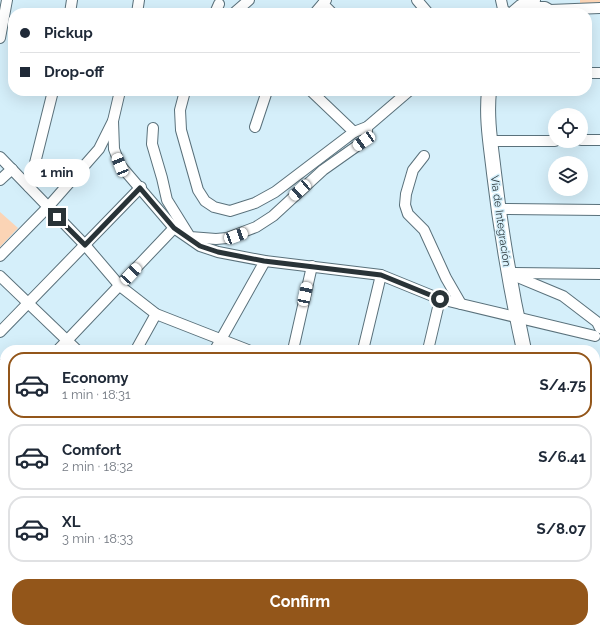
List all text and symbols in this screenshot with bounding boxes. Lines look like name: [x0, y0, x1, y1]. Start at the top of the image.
text: Pickup: [44, 24, 93, 42]
text: Drop-off: [44, 63, 104, 81]
map controls: [548, 108, 588, 196]
button: locate: [548, 108, 588, 148]
car: [351, 129, 377, 153]
car: [110, 152, 130, 178]
button: layers: [548, 156, 588, 196]
callout: 1 min: [24, 159, 90, 187]
text: 1 min: [41, 165, 73, 180]
street label: Vía de Integración: [488, 175, 513, 267]
car: [287, 178, 313, 202]
route end: [48, 208, 66, 226]
car: [223, 226, 249, 246]
car: [118, 261, 144, 287]
car: [297, 281, 313, 307]
route start: [431, 290, 449, 308]
icon: car: [14, 367, 50, 403]
text: Economy: [62, 369, 129, 387]
text: S/4.75: [539, 376, 586, 394]
text: 1 min · 18:31: [62, 387, 131, 402]
icon: car: [14, 439, 50, 475]
text: Comfort: [62, 441, 121, 459]
text: S/6.41: [538, 448, 586, 466]
text: 2 min · 18:32: [62, 459, 133, 474]
icon: car: [14, 511, 50, 547]
text: XL: [62, 513, 80, 531]
text: S/8.07: [536, 520, 586, 538]
text: 3 min · 18:33: [62, 531, 133, 546]
button: Confirm: [12, 579, 588, 625]

